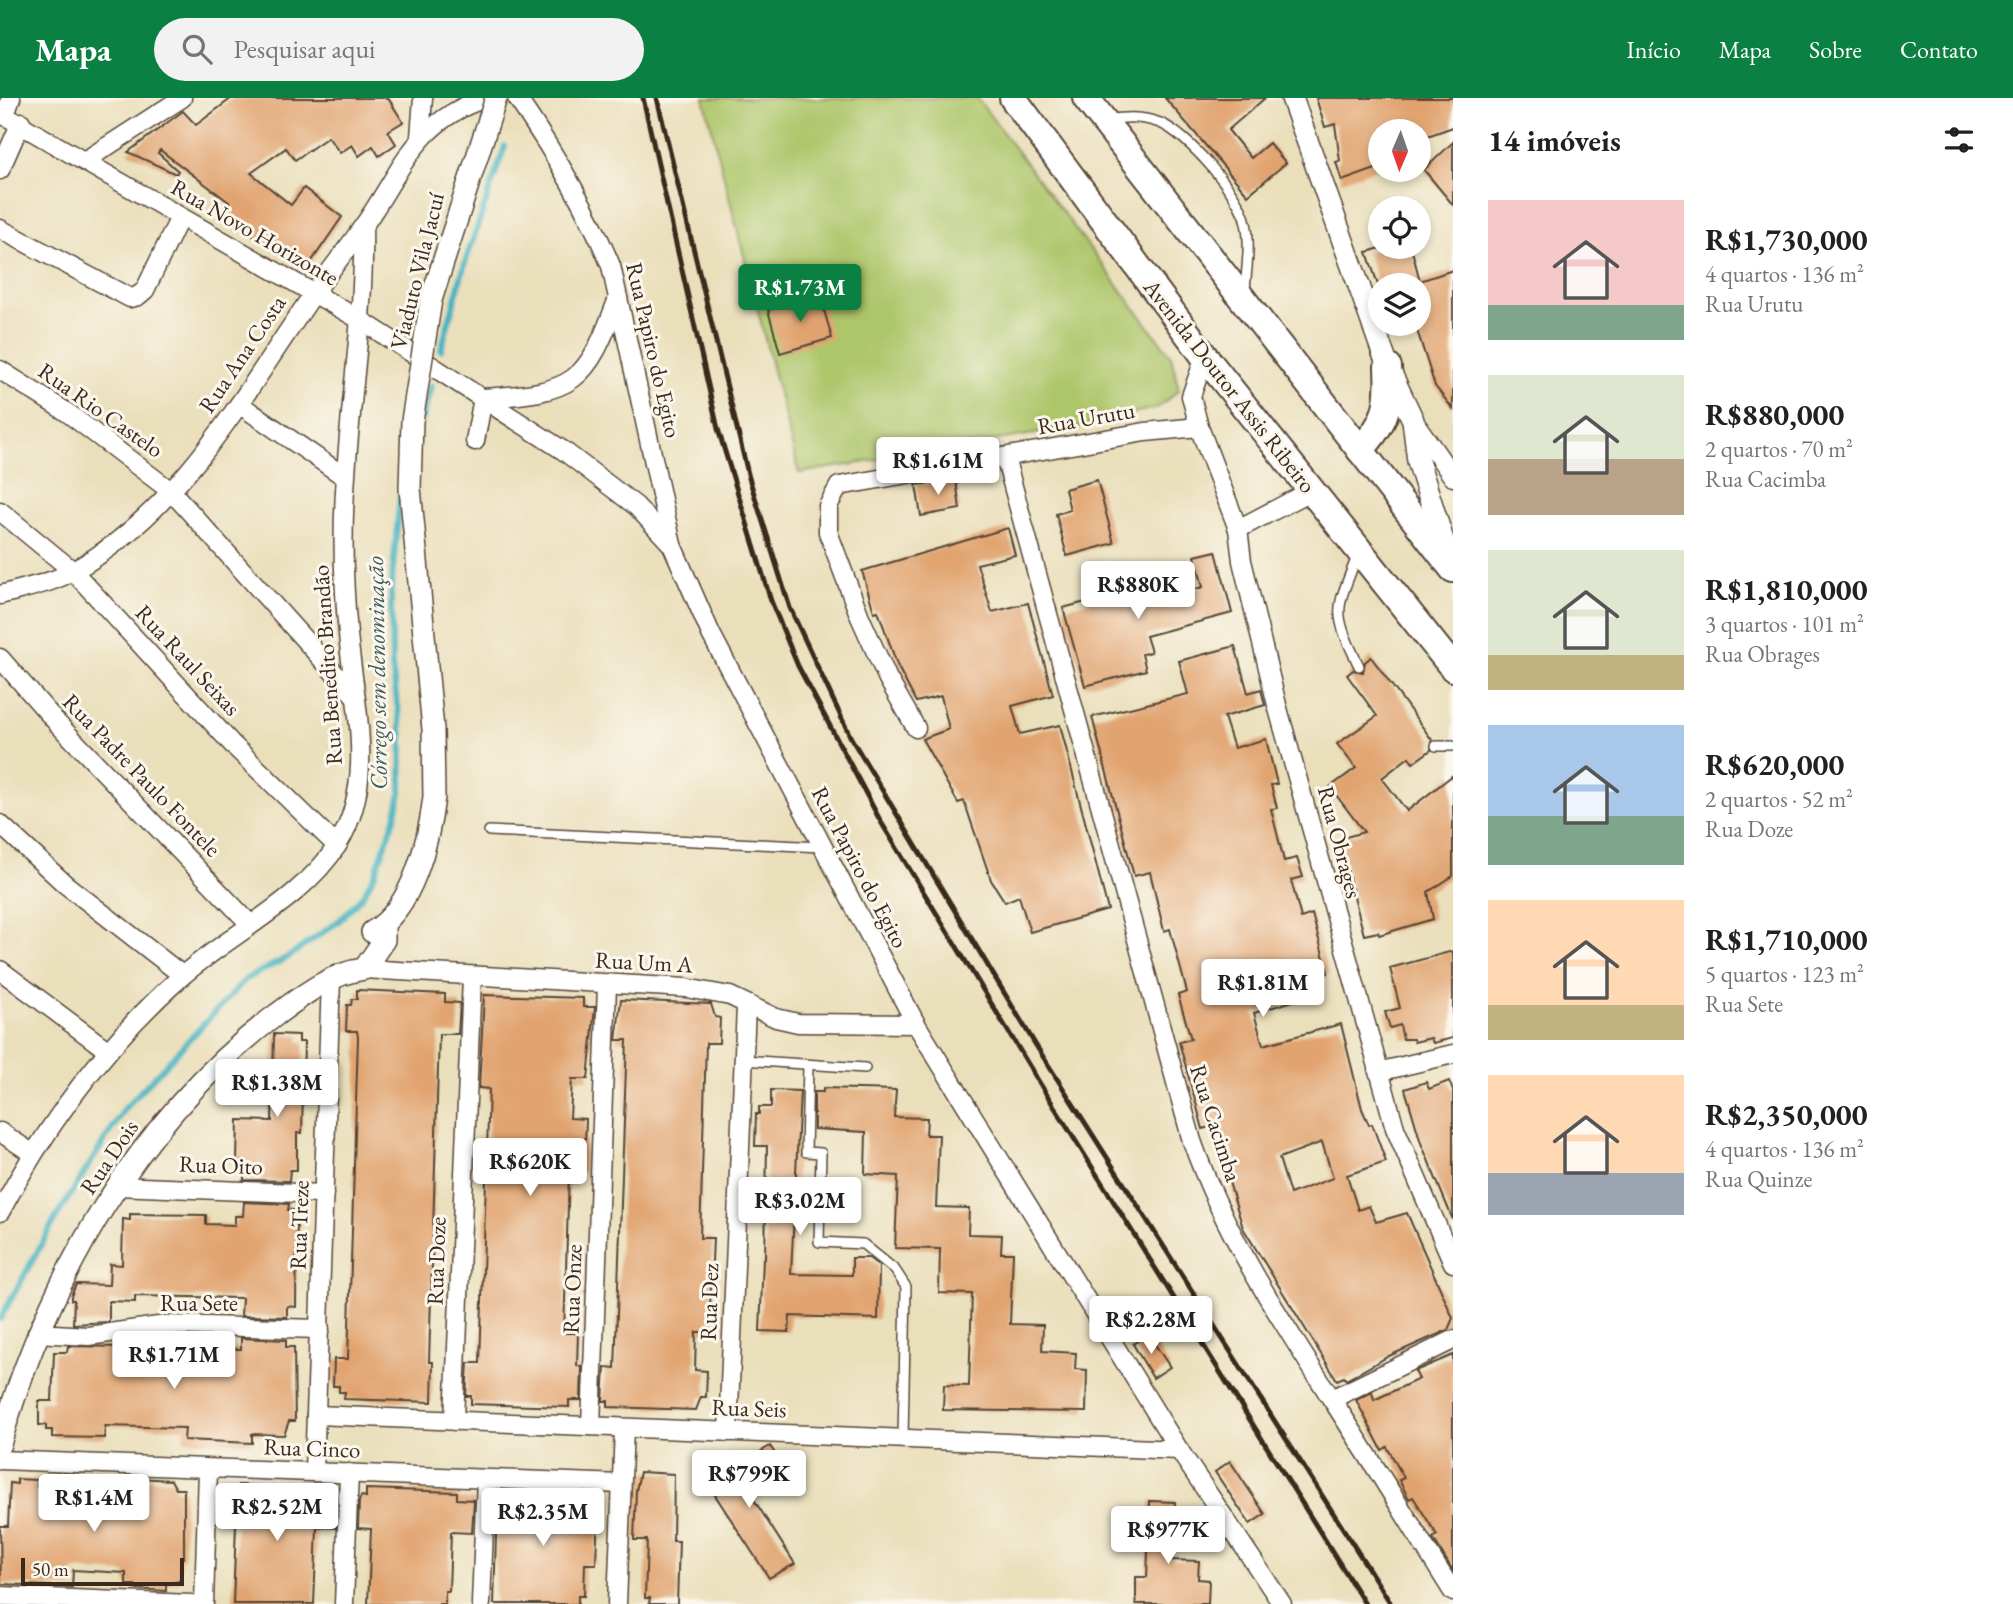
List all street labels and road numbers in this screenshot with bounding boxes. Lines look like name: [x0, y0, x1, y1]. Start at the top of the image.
street label: Rua Novo Horizonte: [166, 172, 344, 292]
street label: Viaduto Vila Jacuí: [383, 189, 451, 353]
street label: Rua Papiro do Egito: [619, 259, 689, 441]
street label: Avenida Doutor Assis Ribeiro: [1136, 272, 1323, 499]
street label: Rua Ana Costa: [192, 289, 293, 419]
street label: Rua Rio Castelo: [32, 356, 170, 464]
street label: Rua Urutu: [1035, 395, 1137, 441]
street label: Rua Benedito Brandão: [305, 564, 349, 766]
street label: Rua Raul Seixas: [129, 598, 247, 722]
street label: Rua Padre Paulo Fontele: [56, 687, 228, 863]
street label: Rua Papiro do Egito: [805, 781, 915, 953]
street label: Rua Obrages: [1311, 783, 1369, 901]
street label: Rua Um A: [594, 944, 695, 980]
street label: Rua Cacimba: [1183, 1061, 1249, 1186]
street label: Rua Dois: [73, 1114, 145, 1200]
street label: Rua Oito: [178, 1149, 264, 1181]
street label: Rua Treze: [282, 1180, 316, 1270]
street label: Rua Doze: [419, 1216, 453, 1306]
street label: Rua Onze: [555, 1244, 589, 1334]
street label: Rua Dez: [693, 1263, 725, 1341]
street label: Rua Sete: [160, 1288, 238, 1318]
street label: Rua Seis: [711, 1392, 787, 1424]
street label: Rua Cinco: [263, 1431, 361, 1465]

